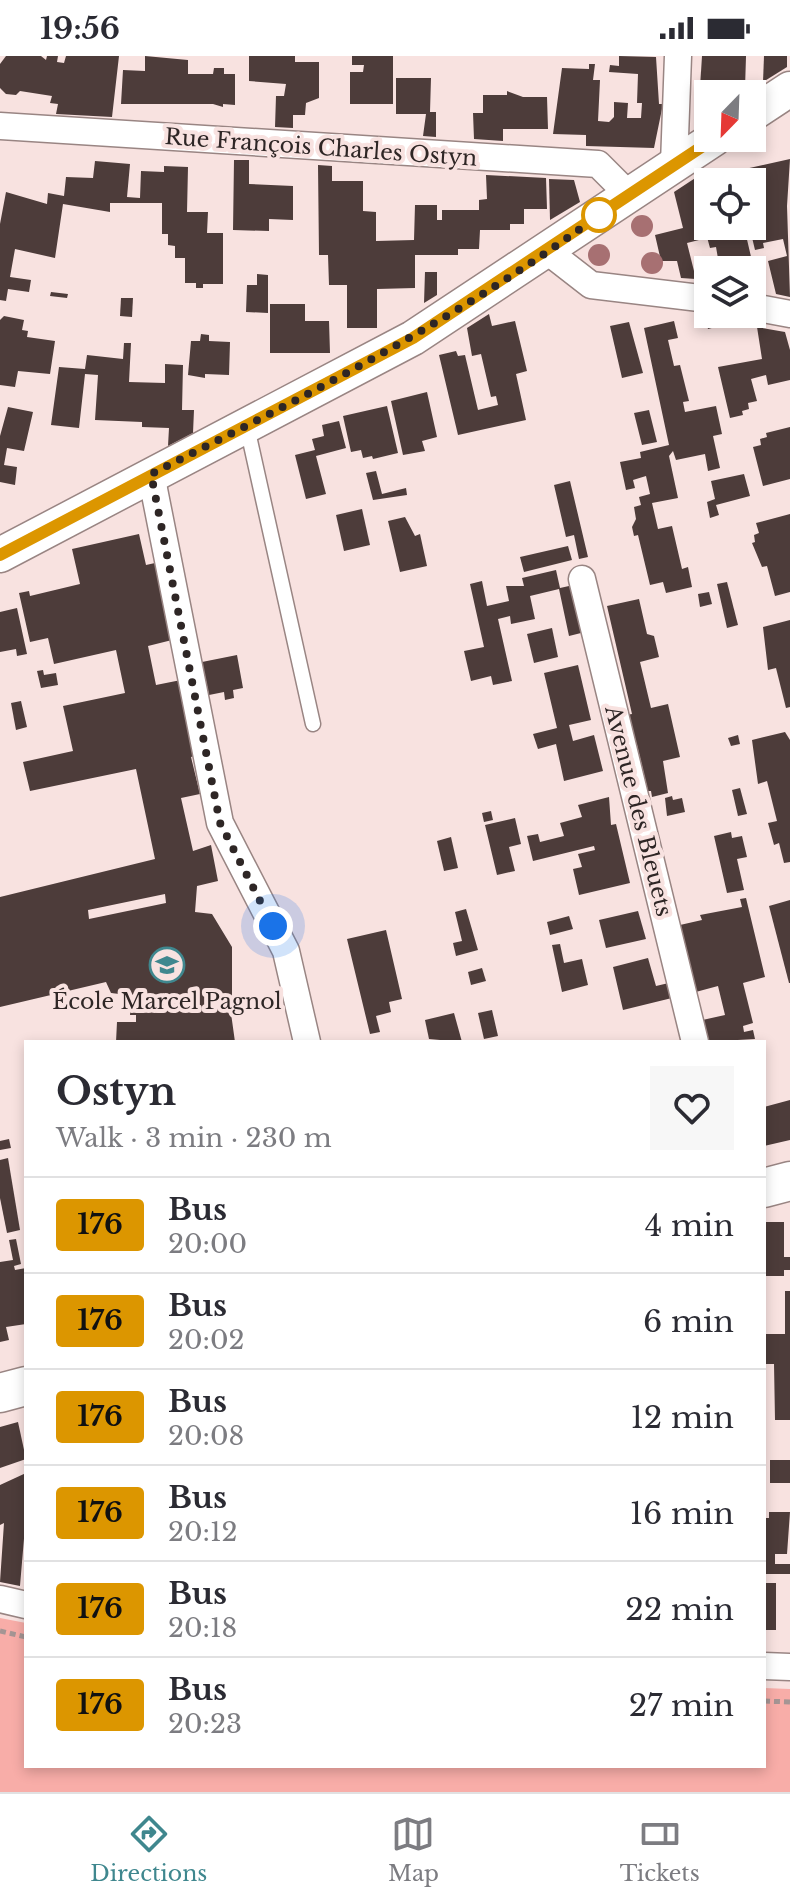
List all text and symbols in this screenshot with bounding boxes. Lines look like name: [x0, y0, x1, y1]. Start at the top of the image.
text: 19:56: [40, 10, 120, 47]
north arrow: [694, 80, 766, 152]
map controls: [694, 80, 766, 328]
street label: Rue François Charles Ostyn: [164, 123, 478, 172]
button: locate: [694, 168, 766, 240]
unlabelled marker: [582, 198, 616, 232]
button: layers: [694, 256, 766, 328]
street label: Avenue des Bleuets: [599, 702, 678, 919]
your location: [253, 906, 293, 946]
school or university icon: École Marcel Pagnol: [148, 946, 186, 984]
place label: École Marcel Pagnol: [52, 987, 282, 1015]
button: heart: [650, 1066, 734, 1150]
text: Ostyn: [56, 1068, 176, 1115]
text: Walk · 3 min · 230 m: [56, 1122, 332, 1154]
text: Bus: [168, 1191, 227, 1228]
text: 176: [77, 1207, 123, 1242]
text: 4 min: [645, 1207, 734, 1244]
text: 20:00: [168, 1228, 247, 1260]
text: Bus: [168, 1287, 227, 1324]
text: 176: [77, 1303, 123, 1338]
text: 6 min: [643, 1303, 734, 1340]
text: 20:02: [168, 1324, 245, 1356]
text: Bus: [168, 1383, 227, 1420]
text: 176: [77, 1399, 123, 1434]
text: 12 min: [630, 1399, 734, 1436]
text: 20:08: [168, 1420, 244, 1452]
text: Bus: [168, 1479, 227, 1516]
text: 176: [77, 1495, 123, 1530]
text: 16 min: [630, 1495, 734, 1532]
text: 20:12: [168, 1516, 238, 1548]
text: Bus: [168, 1575, 227, 1612]
text: 176: [77, 1591, 123, 1626]
text: 22 min: [625, 1591, 734, 1628]
text: 20:18: [168, 1612, 237, 1644]
text: Bus: [168, 1671, 227, 1708]
text: 176: [77, 1687, 123, 1722]
text: 27 min: [629, 1687, 734, 1724]
text: 20:23: [168, 1708, 242, 1740]
tab: Directions: [90, 1812, 207, 1887]
tab: Map: [388, 1812, 439, 1887]
tab: Tickets: [620, 1812, 700, 1887]

